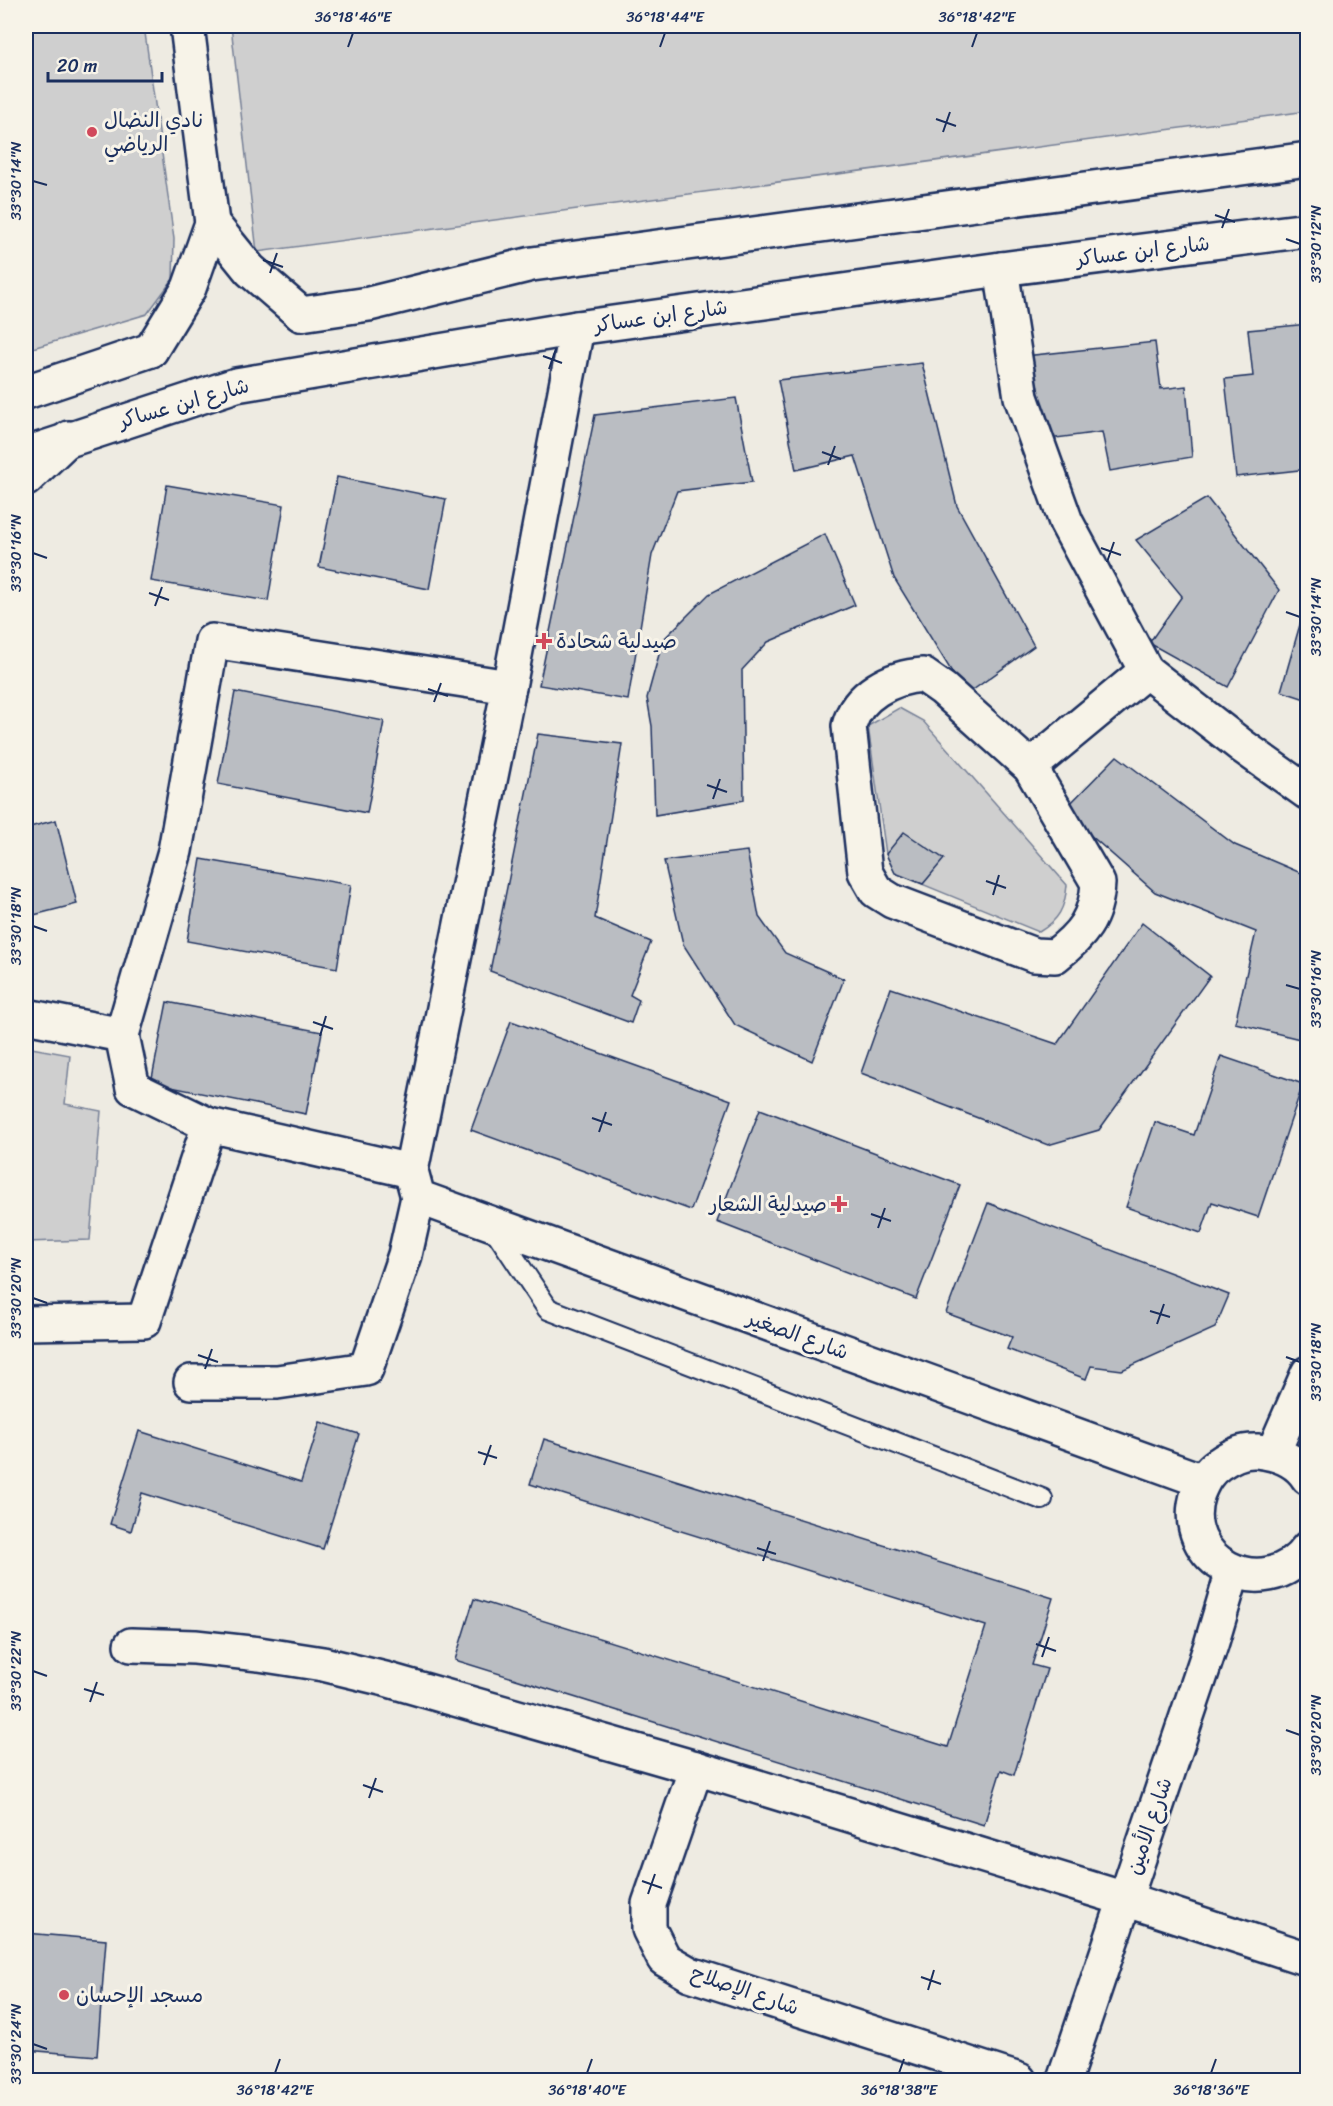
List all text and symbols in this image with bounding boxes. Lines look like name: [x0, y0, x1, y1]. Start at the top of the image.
text: 36°18'46"E: [315, 4, 393, 30]
text: 36°18'44"E: [626, 4, 705, 30]
text: 36°18'42"E: [939, 4, 1017, 30]
scale bar: [48, 45, 162, 83]
text: 20 m: [57, 50, 97, 82]
place label: نادي النضال الرياضي: [104, 101, 203, 163]
marker: نادي النضال الرياضي: [85, 125, 99, 139]
text: 33°30'14"N: [3, 141, 29, 220]
text: 33°30'12"N: [1303, 204, 1329, 283]
street label: شارع ابن عساكر: [1072, 224, 1212, 278]
street label: شارع ابن عساكر: [590, 288, 730, 344]
street label: شارع ابن عساكر: [112, 366, 254, 440]
text: 33°30'16"N: [3, 514, 29, 592]
text: 33°30'14"N: [1303, 577, 1329, 656]
place label: صيدلية شحادة: [556, 622, 677, 660]
marker: صيدلية شحادة: [537, 634, 551, 648]
text: 33°30'18"N: [3, 886, 29, 965]
text: 33°30'16"N: [1303, 950, 1329, 1028]
place label: صيدلية الشعار: [707, 1185, 827, 1223]
marker: صيدلية الشعار: [832, 1197, 846, 1211]
text: 33°30'20"N: [3, 1257, 29, 1338]
street label: شارع الصغير: [740, 1298, 854, 1371]
text: 33°30'18"N: [1303, 1322, 1329, 1401]
text: 33°30'22"N: [3, 1630, 29, 1711]
text: 33°30'20"N: [1303, 1694, 1329, 1775]
street label: شارع الأمين: [1115, 1772, 1183, 1880]
street label: شارع الإصلاح: [686, 1954, 804, 2026]
place label: مسجد الإحسان: [76, 1976, 203, 2014]
marker: مسجد الإحسان: [57, 1988, 71, 2002]
text: 33°30'24"N: [3, 2003, 29, 2084]
text: 36°18'42"E: [237, 2077, 315, 2103]
text: 36°18'40"E: [548, 2077, 627, 2103]
text: 36°18'38"E: [861, 2077, 939, 2103]
text: 36°18'36"E: [1173, 2077, 1250, 2103]

